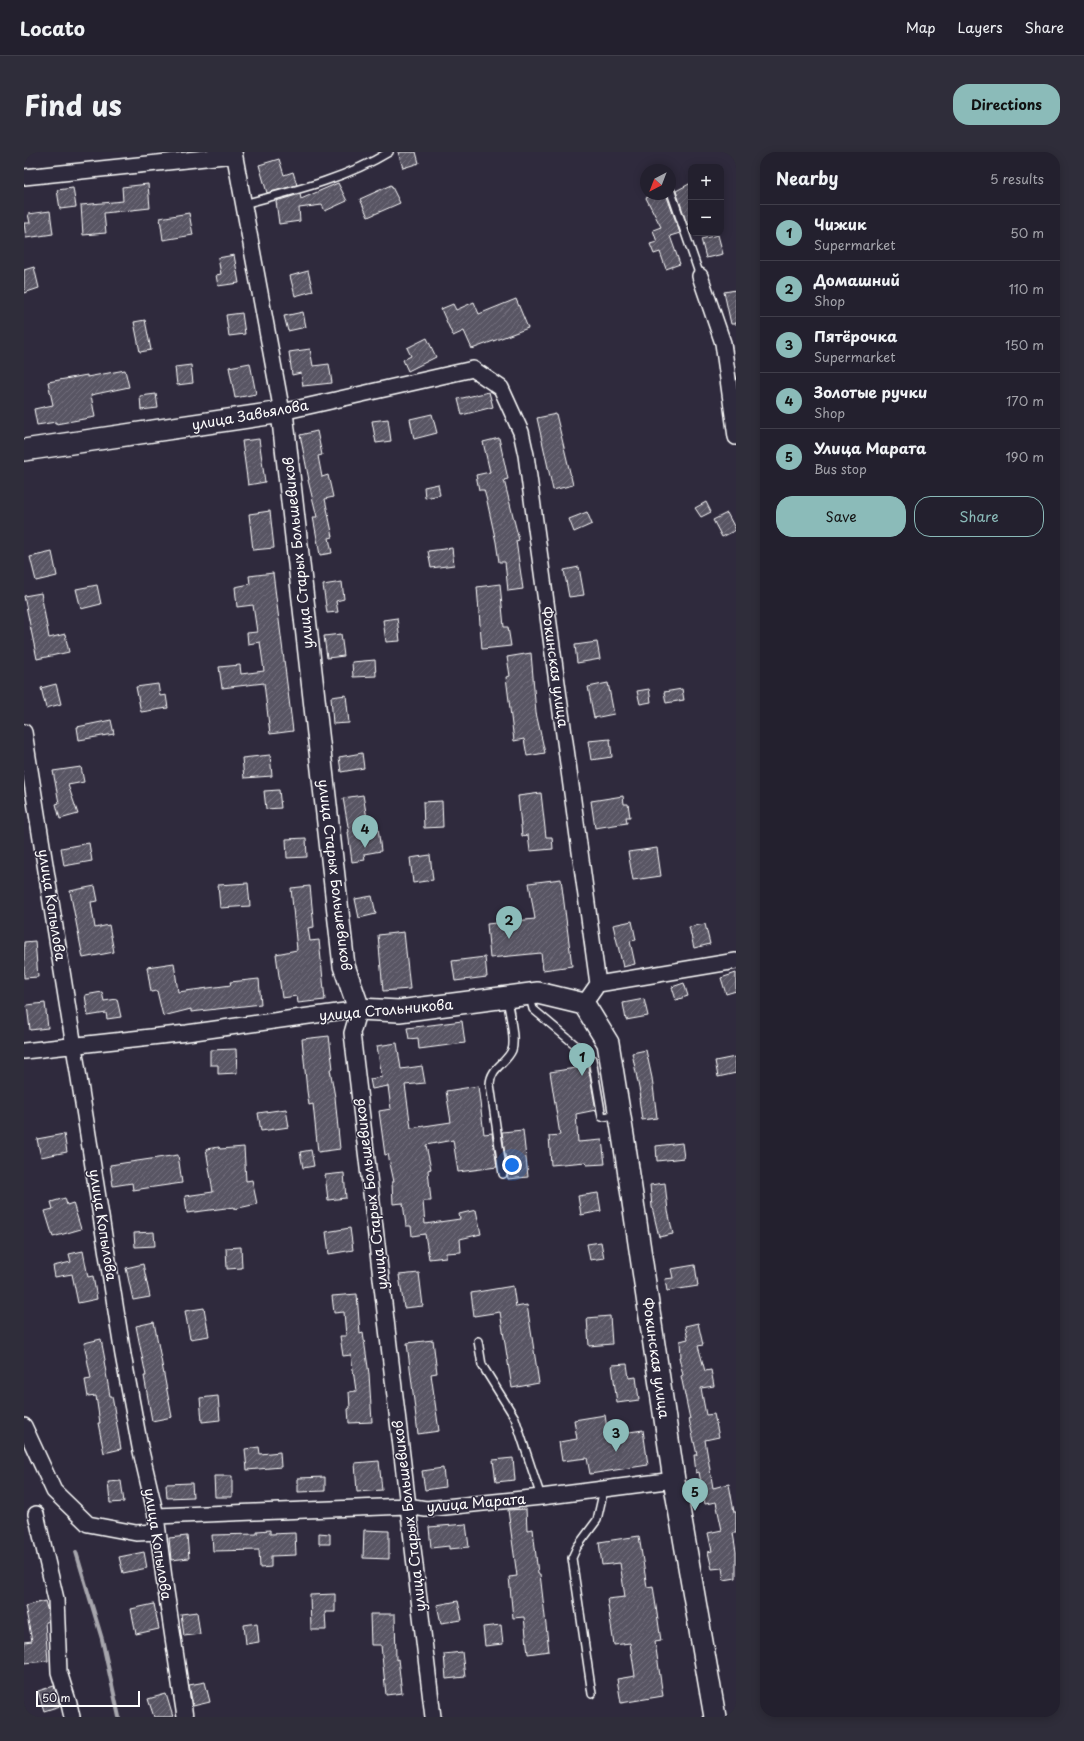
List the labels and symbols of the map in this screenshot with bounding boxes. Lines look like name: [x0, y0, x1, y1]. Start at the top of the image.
north arrow: [640, 164, 676, 200]
street label: улица Завьялова: [190, 394, 310, 435]
street label: улица Старых Большевиков: [277, 456, 318, 650]
street label: Фокинская улица: [537, 605, 574, 729]
street label: улица Старых Большевиков: [313, 778, 358, 972]
pin: 4: [352, 815, 378, 848]
street label: улица Копылова: [33, 848, 72, 963]
pin: 2: [496, 906, 522, 939]
street label: улица Стольникова: [318, 993, 454, 1026]
pin: 1: [569, 1043, 595, 1076]
street label: улица Старых Большевиков: [348, 1097, 393, 1291]
your location: [502, 1155, 522, 1175]
street label: улица Копылова: [84, 1168, 123, 1283]
street label: Фокинская улица: [638, 1296, 675, 1420]
street label: улица Старых Большевиков: [386, 1419, 431, 1613]
pin: 3: [603, 1419, 629, 1452]
pin: 5: [682, 1478, 708, 1511]
street label: улица Копылова: [139, 1487, 178, 1602]
street label: улица Марата: [425, 1488, 527, 1517]
scale bar: [36, 1689, 140, 1708]

